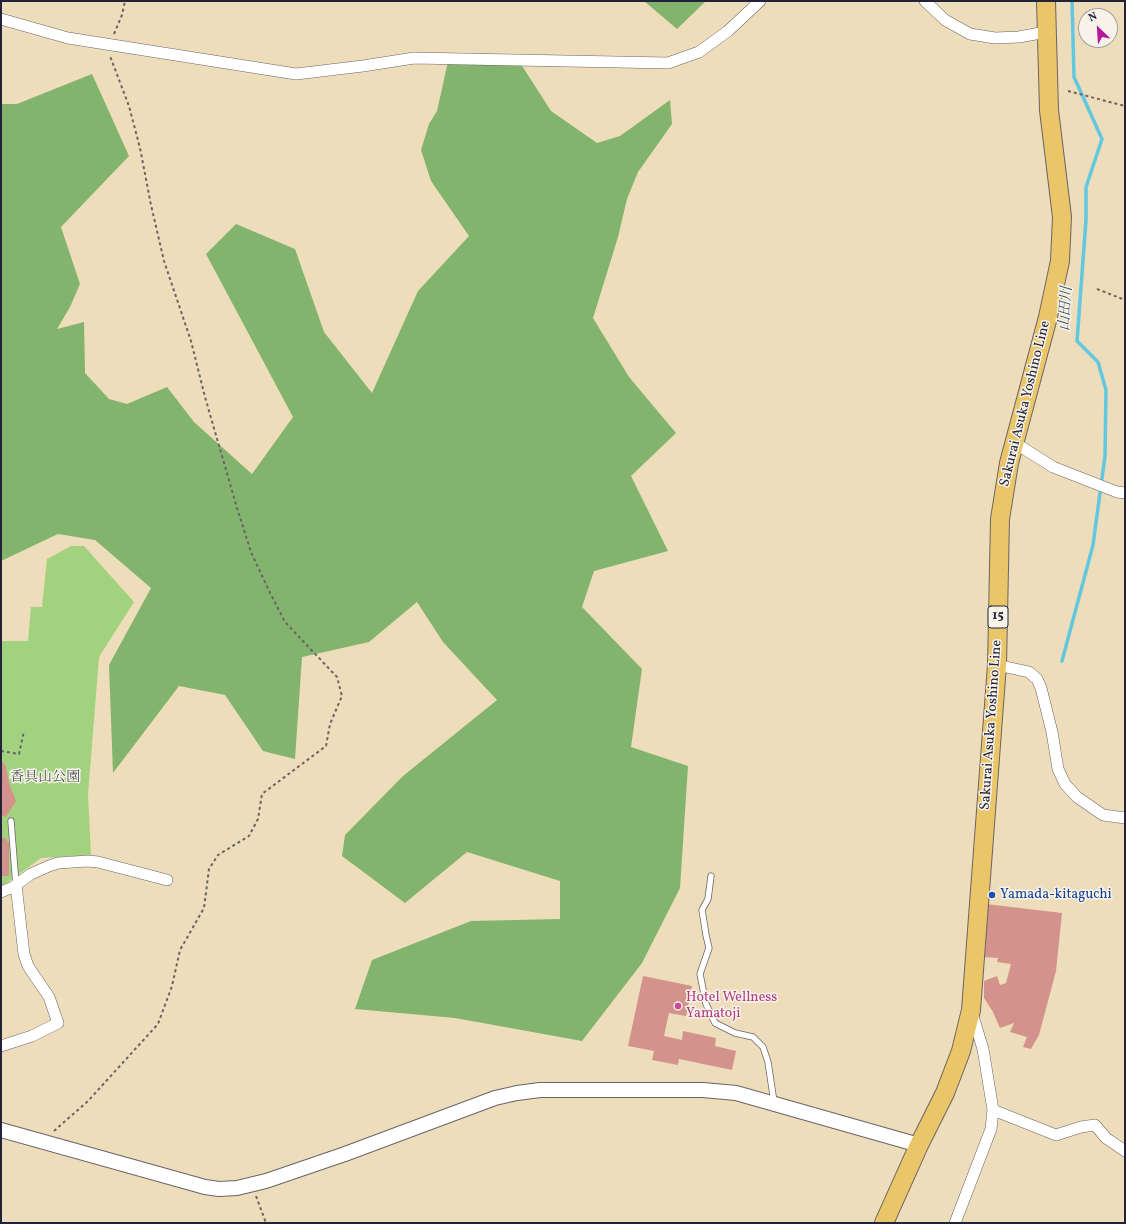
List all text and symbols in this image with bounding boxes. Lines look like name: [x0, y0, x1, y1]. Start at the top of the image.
north arrow: [1078, 8, 1118, 48]
text: N: [1086, 9, 1100, 26]
water label: 山田川: [1057, 286, 1077, 332]
street label: Sakurai Asuka Yoshino Line: [997, 319, 1055, 489]
road number: 15: [988, 606, 1008, 628]
street label: Sakurai Asuka Yoshino Line: [978, 639, 1006, 811]
park label: 香具山公園: [10, 770, 80, 786]
place label: Yamada-kitaguchi: [1000, 887, 1112, 903]
marker: Yamada-kitaguchi: [987, 890, 997, 900]
place label: Hotel Wellness Yamatoji: [686, 990, 777, 1022]
marker: Hotel Wellness Yamatoji: [673, 1001, 683, 1011]

